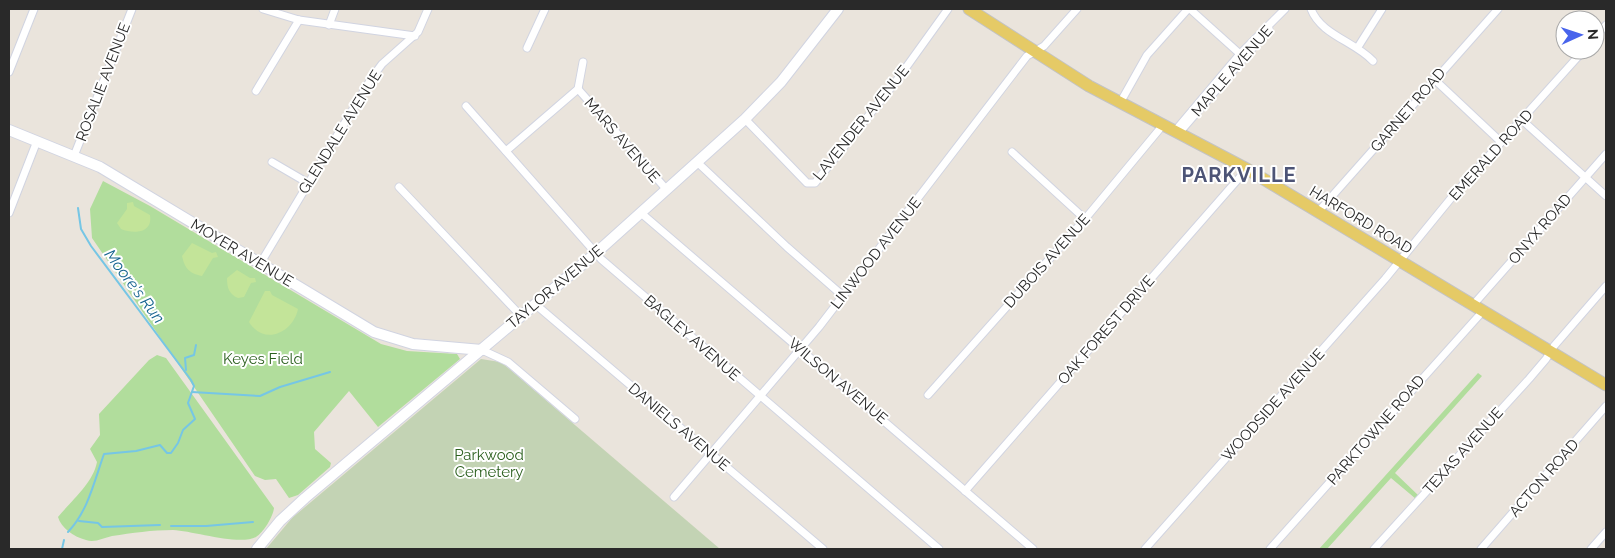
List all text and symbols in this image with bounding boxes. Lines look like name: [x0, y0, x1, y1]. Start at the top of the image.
north arrow: [1555, 10, 1605, 60]
street label: ROSALIE AVENUE: [72, 20, 134, 144]
street label: MAPLE AVENUE: [1188, 22, 1276, 120]
text: N: [1585, 29, 1601, 40]
street label: LAVENDER AVENUE: [809, 62, 913, 184]
street label: GARNET ROAD: [1367, 64, 1450, 156]
street label: GLENDALE AVENUE: [295, 67, 385, 197]
street label: MARS AVENUE: [580, 94, 664, 186]
street label: EMERALD ROAD: [1445, 106, 1537, 204]
district label: PARKVILLE: [1181, 163, 1297, 187]
street label: HARFORD ROAD: [1306, 182, 1416, 258]
street label: ONYX ROAD: [1505, 190, 1576, 268]
street label: LINWOOD AVENUE: [827, 194, 925, 312]
street label: DUBOIS AVENUE: [1000, 210, 1094, 312]
street label: MOYER AVENUE: [187, 215, 297, 291]
street label: TAYLOR AVENUE: [503, 241, 607, 333]
water label: Moore's Run: [101, 246, 169, 327]
street label: OAK FOREST DRIVE: [1054, 272, 1158, 388]
street label: BAGLEY AVENUE: [640, 291, 744, 385]
street label: WILSON AVENUE: [785, 334, 891, 428]
street label: WOODSIDE AVENUE: [1218, 345, 1328, 465]
park label: Keyes Field: [223, 350, 303, 368]
street label: PARKTOWNE ROAD: [1323, 371, 1429, 489]
street label: DANIELS AVENUE: [625, 379, 733, 475]
street label: TEXAS AVENUE: [1419, 404, 1507, 498]
street label: ACTON ROAD: [1505, 435, 1583, 521]
park label: Parkwood Cemetery: [454, 446, 524, 481]

